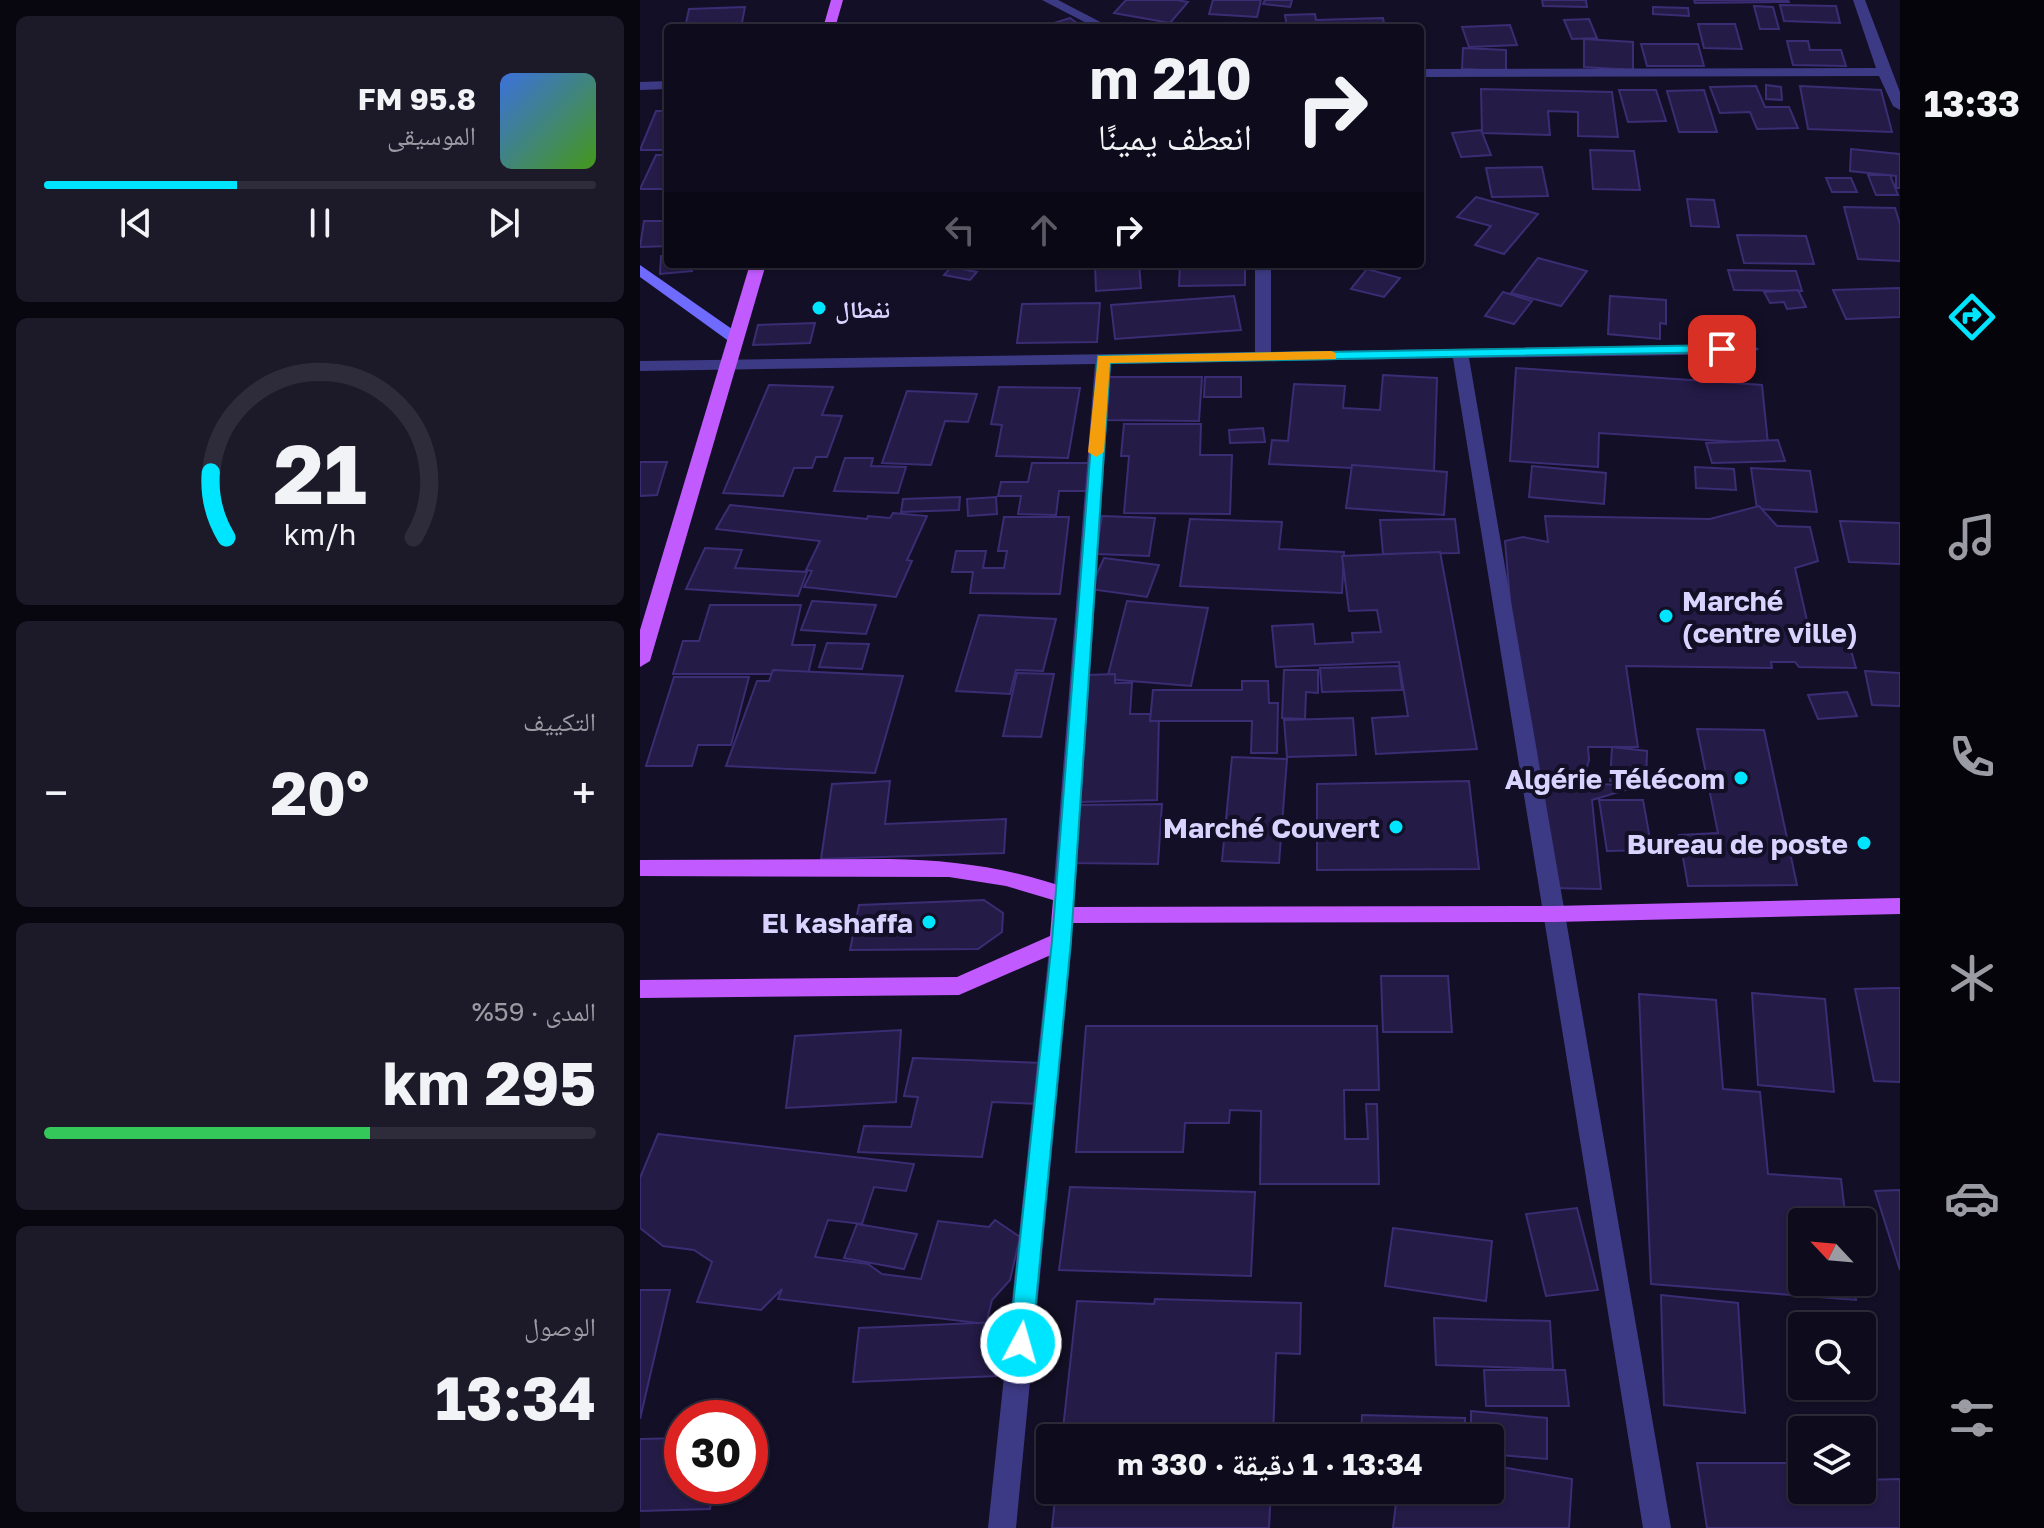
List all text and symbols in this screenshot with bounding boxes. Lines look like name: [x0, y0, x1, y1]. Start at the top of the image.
text: 210 m: [1090, 44, 1252, 111]
icon: right: [1280, 56, 1384, 160]
text: 95.8 FM: [358, 81, 476, 117]
text: 13:33: [1924, 82, 2020, 125]
text: انعطف يمينًا: [1098, 115, 1252, 158]
text: الموسيقى: [387, 120, 476, 151]
icon: previous: [114, 201, 158, 245]
icon: pause: [298, 201, 342, 245]
icon: next: [482, 201, 526, 245]
icon: left: [938, 208, 982, 252]
icon: ahead: [1022, 208, 1066, 252]
icon: right: [1106, 208, 1150, 252]
icon: directions: [1944, 289, 2000, 345]
place label: نفطال: [835, 294, 890, 324]
marker: نفطال: [810, 299, 828, 317]
pin: [1688, 315, 1756, 383]
icon: arrive: [1700, 327, 1744, 371]
text: 21: [273, 421, 367, 521]
icon: music: [1944, 509, 2000, 565]
text: km/h: [284, 517, 356, 551]
place label: Marché (centre ville): [1682, 584, 1858, 649]
marker: Marché (centre ville): [1657, 607, 1675, 625]
text: التكييف: [523, 706, 596, 737]
icon: phone: [1944, 729, 2000, 785]
text: 20°: [271, 756, 370, 828]
place label: Algérie Télécom: [1505, 762, 1725, 795]
text: −: [44, 766, 68, 819]
text: +: [572, 766, 596, 819]
marker: Algérie Télécom: [1732, 769, 1750, 787]
place label: Marché Couvert: [1163, 811, 1380, 844]
marker: Marché Couvert: [1387, 818, 1405, 836]
place label: Bureau de poste: [1627, 827, 1848, 860]
marker: Bureau de poste: [1855, 834, 1873, 852]
place label: El kashaffa: [761, 906, 913, 939]
marker: El kashaffa: [920, 913, 938, 931]
icon: climate: [1944, 950, 2000, 1006]
text: المدى · 59%: [472, 996, 596, 1027]
text: 295 km: [382, 1046, 596, 1118]
icon: car: [1944, 1170, 2000, 1226]
north arrow: [1788, 1208, 1876, 1296]
map controls: [1788, 1208, 1876, 1504]
position arrow: [979, 1301, 1063, 1385]
text: الوصول: [524, 1311, 596, 1342]
button: search: [1788, 1312, 1876, 1400]
text: 13:34: [435, 1361, 596, 1433]
icon: filters: [1944, 1390, 2000, 1446]
speed limit sign: 30: [664, 1400, 768, 1504]
button: layers: [1788, 1416, 1876, 1504]
text: 13:34 · 1 دقيقة · 330 m: [1117, 1446, 1423, 1482]

